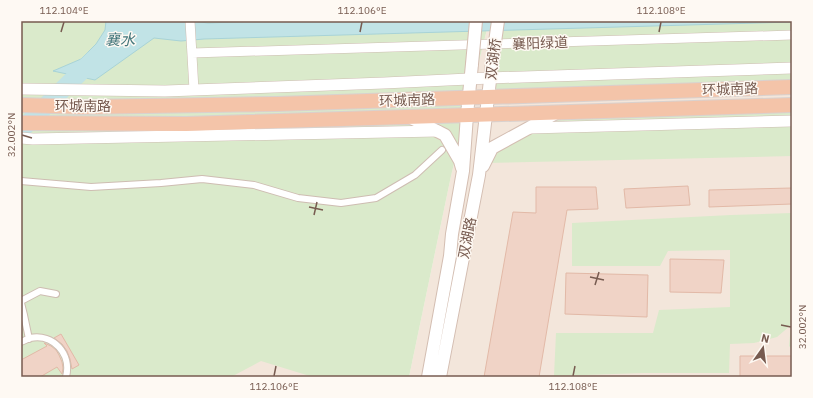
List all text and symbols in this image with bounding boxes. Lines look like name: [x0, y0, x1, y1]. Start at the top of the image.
text: 112.104°E: [39, 4, 89, 17]
text: 112.106°E: [337, 4, 387, 17]
text: 112.108°E: [636, 4, 686, 17]
water label: 襄水: [105, 30, 136, 49]
street label: 襄阳绿道: [512, 33, 568, 53]
street label: 双湖桥: [482, 37, 504, 81]
street label: 环城南路: [702, 79, 758, 99]
street label: 环城南路: [379, 90, 435, 110]
street label: 环城南路: [55, 97, 111, 115]
text: 32.002°N: [5, 113, 18, 157]
street label: 双湖路: [454, 216, 480, 260]
text: 32.002°N: [796, 305, 809, 349]
north arrow: [743, 328, 783, 368]
text: N: [760, 331, 771, 346]
text: 112.106°E: [249, 380, 299, 393]
text: 112.108°E: [548, 380, 598, 393]

